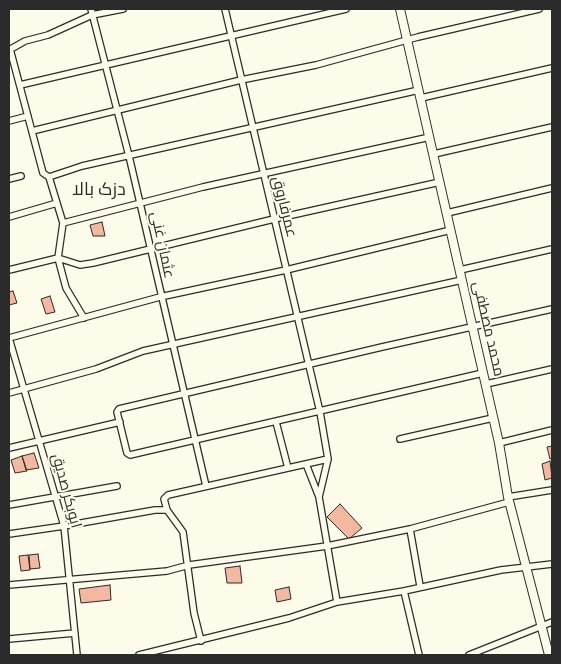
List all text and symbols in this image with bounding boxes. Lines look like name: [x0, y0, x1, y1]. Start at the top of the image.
street label: عمرفاروق: [268, 175, 300, 239]
district label: دزک بالا: [72, 179, 126, 201]
street label: عثمان غنی: [146, 210, 178, 280]
street label: محمد مصطفی: [468, 280, 508, 378]
street label: ابوبکر صدیق: [47, 452, 85, 530]

